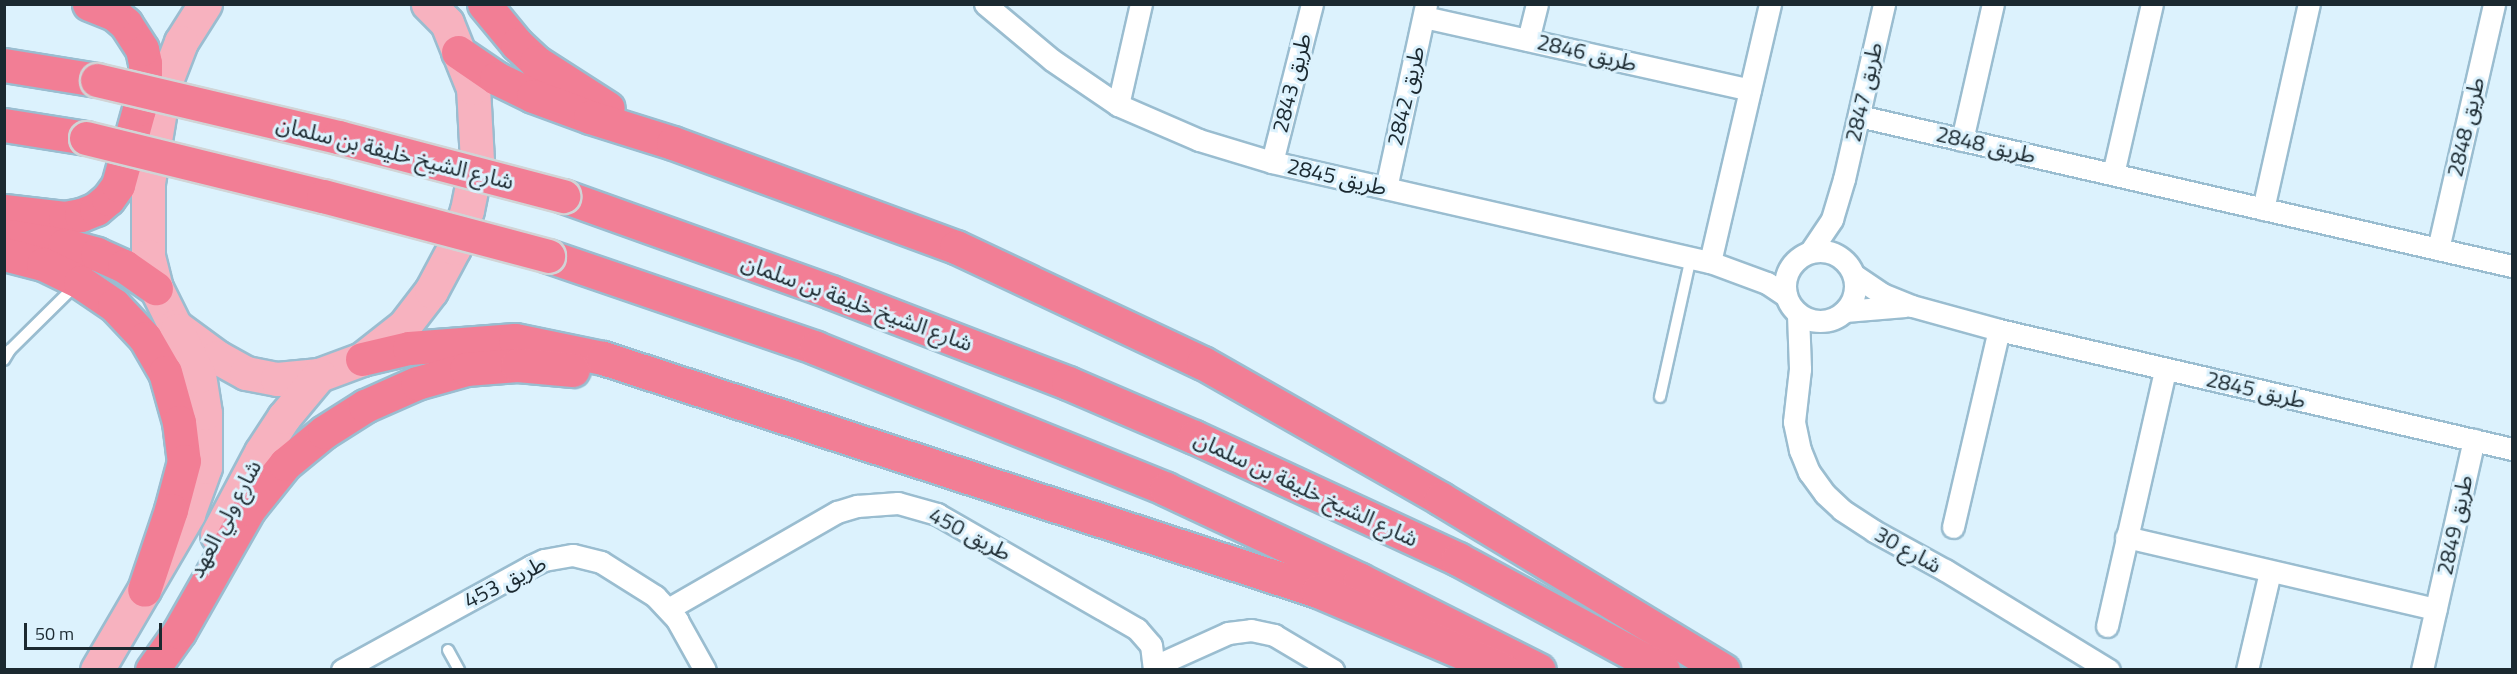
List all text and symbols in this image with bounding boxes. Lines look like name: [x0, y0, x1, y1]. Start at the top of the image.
street label: طريق 2846: [1535, 29, 1639, 77]
street label: طريق 2843: [1267, 31, 1317, 135]
street label: طريق 2847: [1840, 40, 1888, 144]
street label: طريق 2842: [1382, 44, 1430, 148]
street label: طريق 2848: [2442, 75, 2490, 179]
street label: شارع الشيخ خليفة بن سلمان: [274, 111, 516, 195]
street label: طريق 2848: [1934, 121, 2038, 169]
street label: طريق 2845: [1285, 153, 1389, 201]
street label: شارع الشيخ خليفة بن سلمان: [738, 249, 976, 357]
street label: طريق 2845: [2204, 366, 2308, 414]
street label: شارع الشيخ خليفة بن سلمان: [1190, 426, 1422, 552]
street label: شارع ولي العهد: [183, 456, 267, 582]
street label: طريق 2849: [2432, 473, 2478, 577]
street label: طريق 450: [924, 501, 1016, 567]
street label: شارع 30: [1870, 521, 1946, 579]
street label: طريق 453: [459, 550, 551, 614]
scale bar: [27, 611, 165, 649]
text: 50 m: [35, 620, 74, 647]

